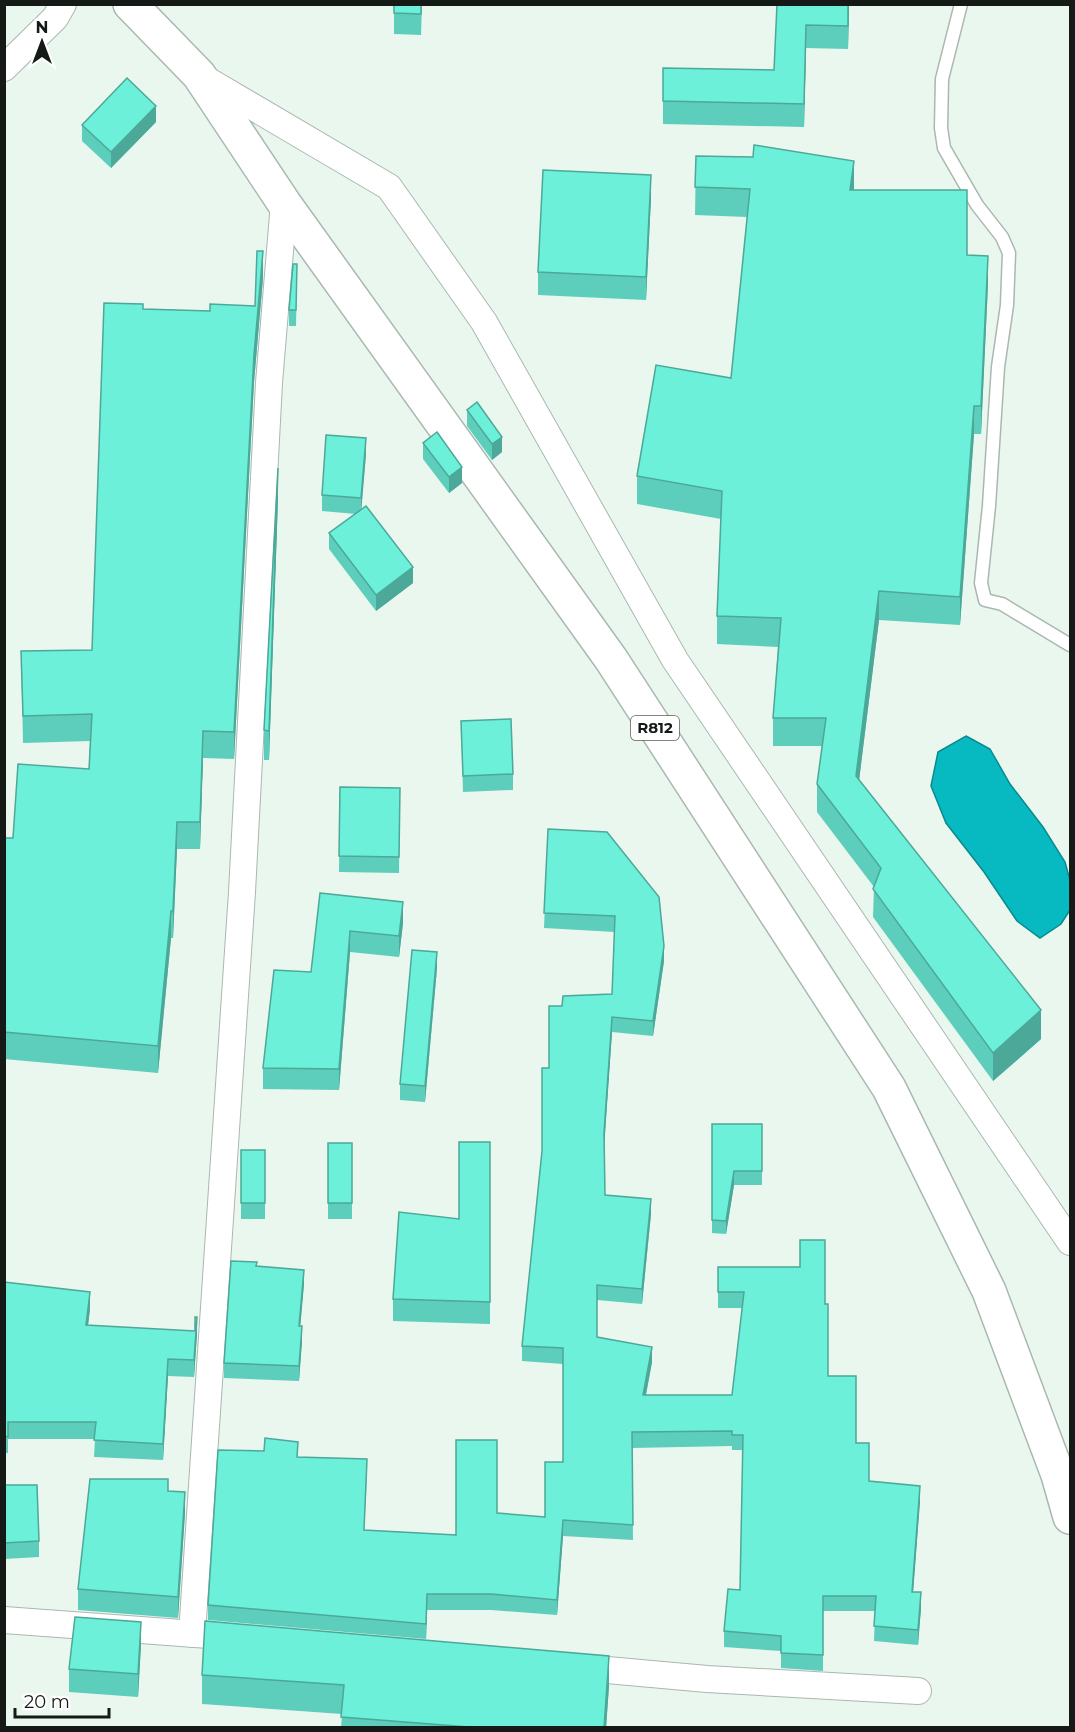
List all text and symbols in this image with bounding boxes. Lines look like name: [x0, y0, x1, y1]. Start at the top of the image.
north arrow: [12, 12, 72, 72]
text: N: [36, 18, 48, 37]
road number: R812: [631, 716, 679, 740]
scale bar: [15, 1681, 110, 1719]
text: 20 m: [24, 1691, 70, 1713]

